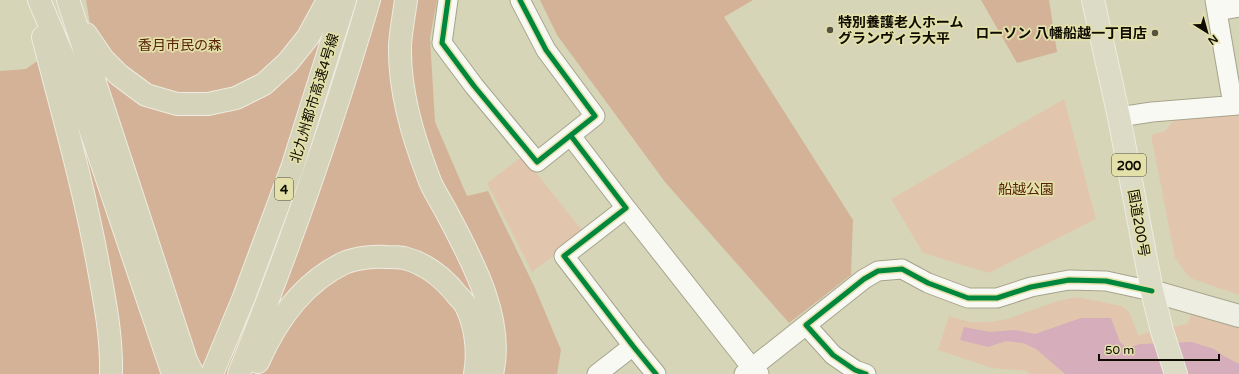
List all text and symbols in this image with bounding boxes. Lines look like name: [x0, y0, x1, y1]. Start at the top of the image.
north arrow: [1187, 12, 1227, 52]
place label: 特別養護老人ホーム グランヴィラ大平: [838, 14, 964, 47]
marker: 特別養護老人ホーム グランヴィラ大平: [825, 25, 835, 35]
place label: ローソン 八幡船越一丁目店: [975, 25, 1147, 42]
marker: ローソン 八幡船越一丁目店: [1150, 28, 1160, 38]
street label: 北九州都市高速4号線: [287, 31, 342, 165]
text: N: [1205, 32, 1220, 47]
park label: 香月市民の森: [138, 37, 222, 54]
road number: 200: [1112, 154, 1146, 176]
road number: 4: [275, 178, 293, 200]
park label: 船越公園: [998, 181, 1054, 198]
street label: 国道200号: [1124, 188, 1153, 258]
scale bar: [1099, 336, 1219, 362]
text: 50 m: [1105, 343, 1134, 357]

